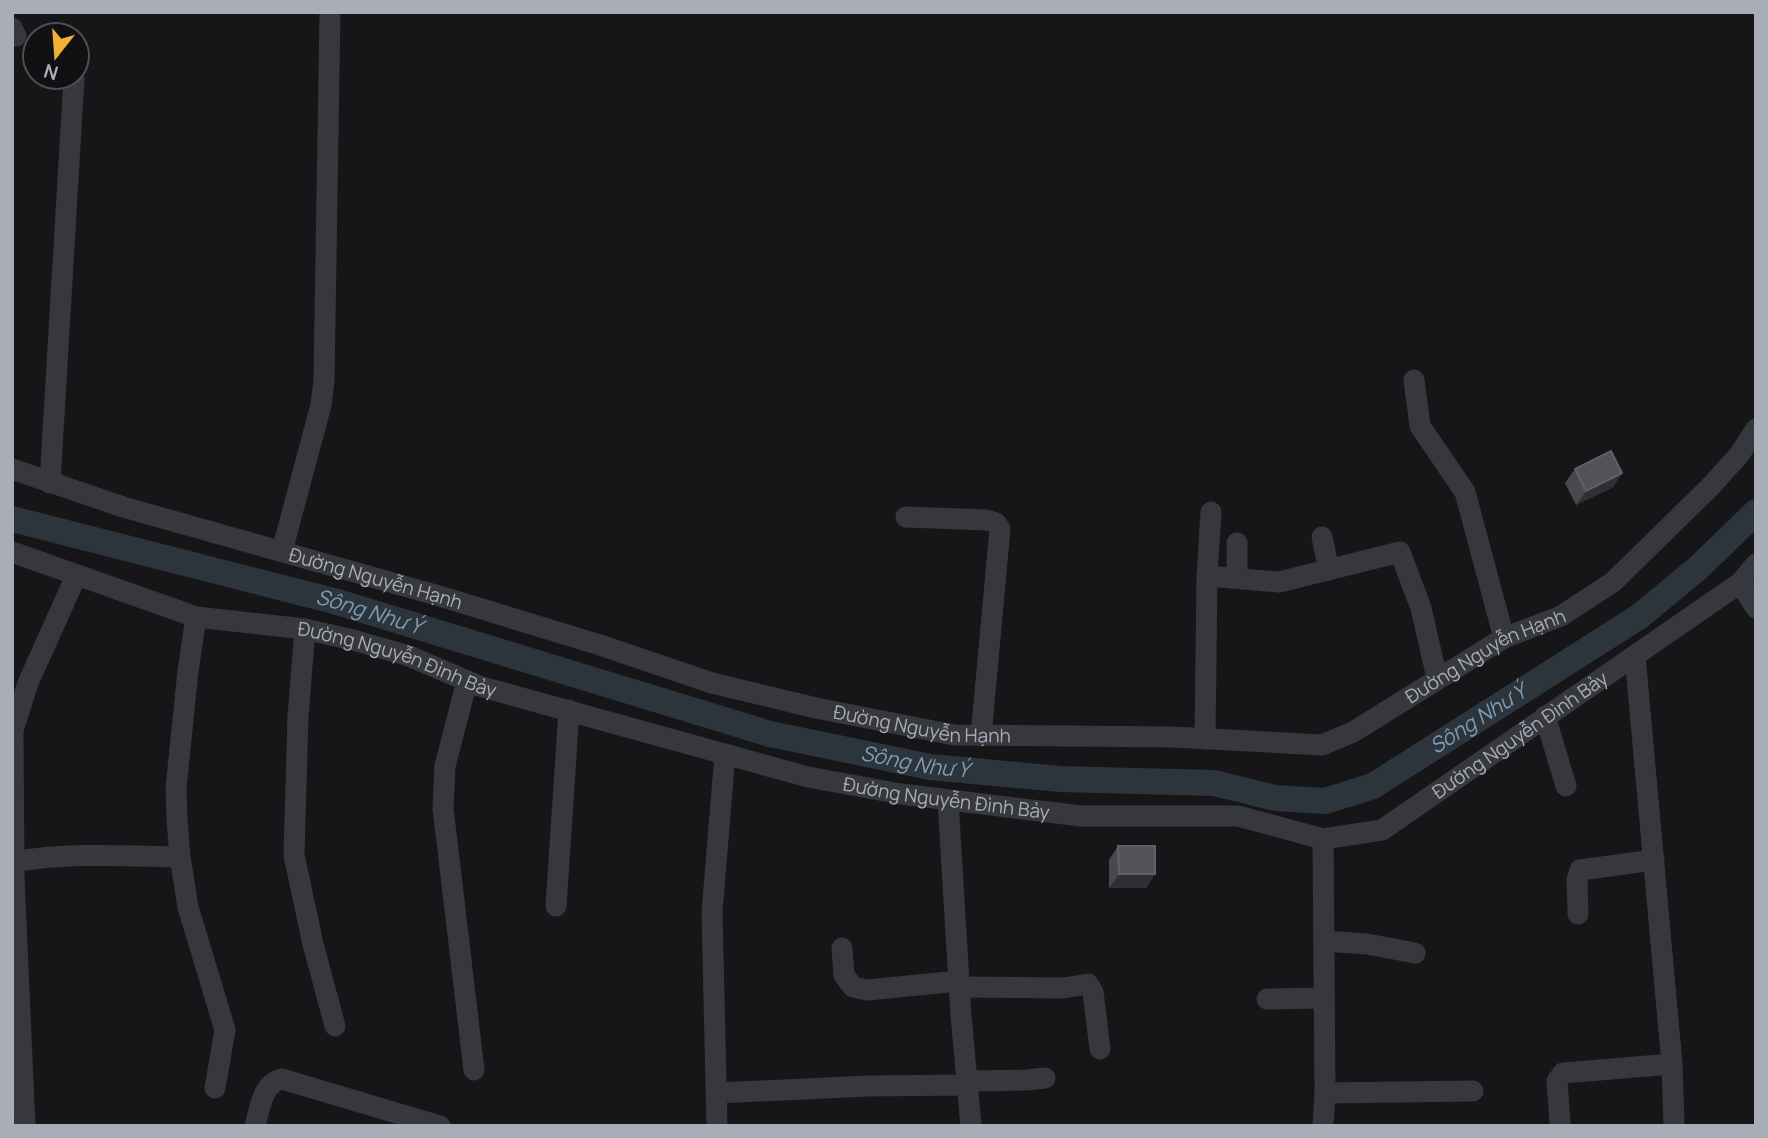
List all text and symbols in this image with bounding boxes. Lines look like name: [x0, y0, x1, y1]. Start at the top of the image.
north arrow: [21, 21, 91, 91]
text: N: [41, 58, 61, 87]
street label: Đường Nguyễn Hạnh: [286, 541, 466, 615]
water label: Sông Như Ý: [313, 582, 430, 641]
street label: Đường Nguyễn Hạnh: [1400, 602, 1569, 709]
street label: Đường Nguyễn Đình Bảy: [297, 615, 499, 703]
street label: Đường Nguyễn Đình Bảy: [1427, 665, 1613, 805]
water label: Sông Như Ý: [1424, 675, 1535, 759]
street label: Đường Nguyễn Hạnh: [831, 699, 1011, 749]
water label: Sông Như Ý: [858, 738, 975, 784]
street label: Đường Nguyễn Đình Bảy: [841, 771, 1051, 825]

